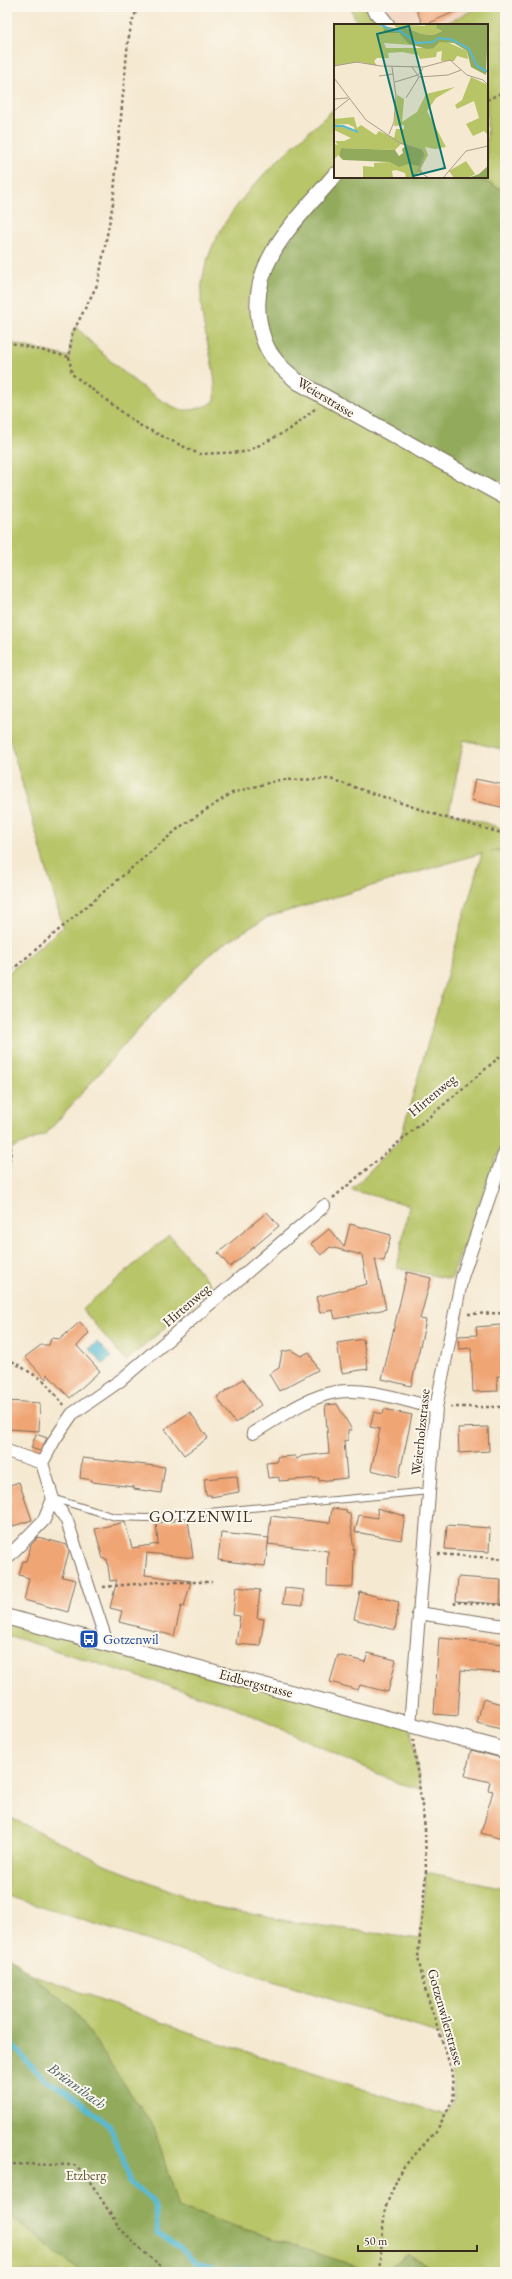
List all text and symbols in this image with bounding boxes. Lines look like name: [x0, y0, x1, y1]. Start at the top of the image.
inset map: [334, 24, 488, 178]
street label: Weierstrasse: [294, 373, 359, 422]
street label: Hirtenweg: [404, 1069, 460, 1120]
street label: Hirtenweg: [159, 1279, 214, 1331]
street label: Weierholzstrasse: [407, 1387, 434, 1476]
district label: GOTZENWIL: [149, 1506, 253, 1527]
bus stop icon: Gotzenwil: [78, 1628, 100, 1650]
place label: Gotzenwil: [103, 1630, 159, 1648]
street label: Eidbergstrasse: [217, 1665, 295, 1702]
street label: Gotzenwilerstrasse: [424, 1967, 469, 2068]
water label: Brünnibach: [44, 2058, 111, 2113]
park label: Etzberg: [66, 2166, 107, 2184]
scale bar: [358, 2227, 477, 2253]
text: 50 m: [364, 2233, 388, 2249]

